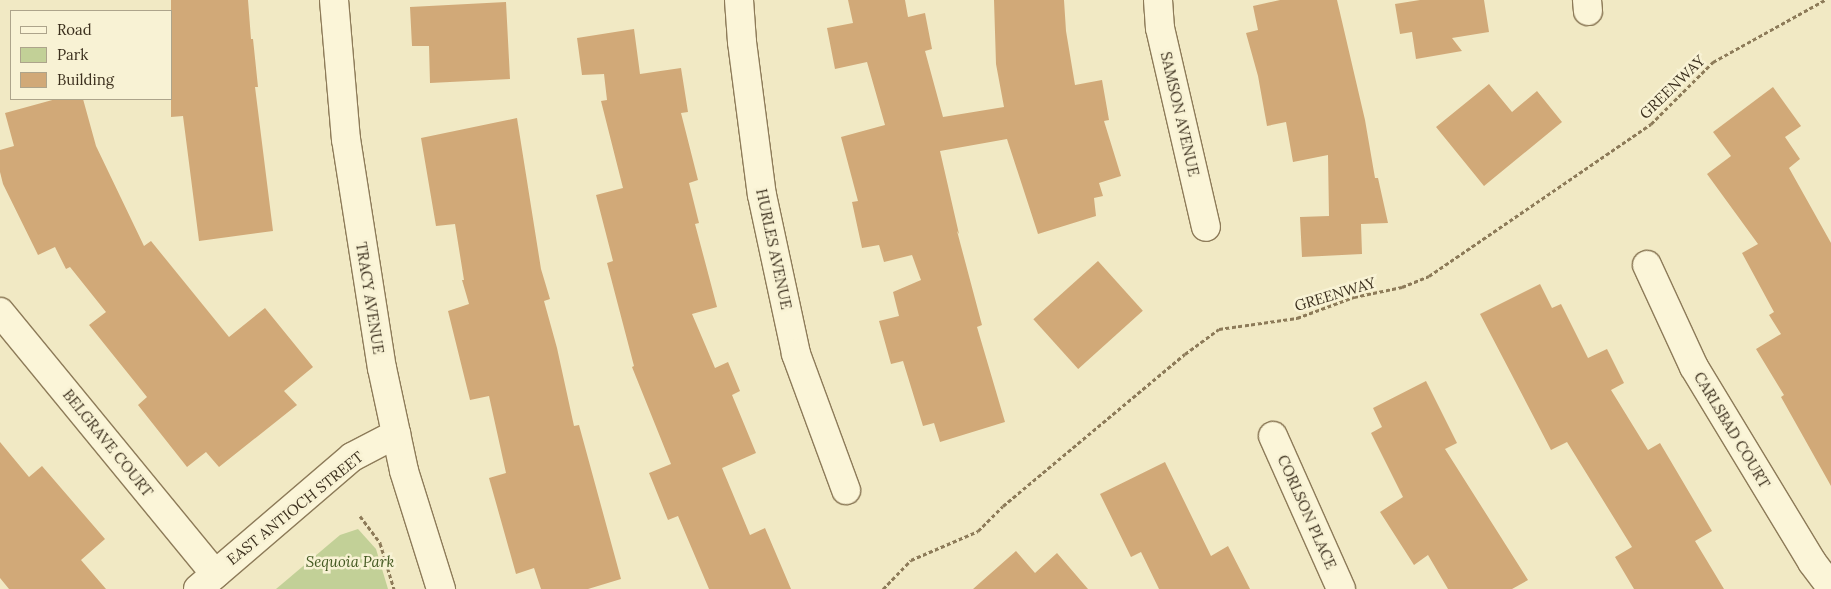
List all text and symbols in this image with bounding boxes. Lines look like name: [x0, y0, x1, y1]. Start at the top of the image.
legend: [10, 10, 172, 100]
text: Road: [57, 20, 92, 39]
text: Park: [57, 45, 88, 64]
street label: SAMSON AVENUE: [1157, 50, 1203, 178]
street label: GREENWAY: [1636, 51, 1708, 123]
text: Building: [57, 70, 114, 89]
street label: HURLES AVENUE: [752, 187, 796, 311]
street label: TRACY AVENUE: [352, 241, 388, 355]
street label: GREENWAY: [1292, 273, 1378, 315]
street label: CARLSBAD COURT: [1690, 369, 1774, 491]
street label: BELGRAVE COURT: [59, 386, 157, 500]
street label: EAST ANTIOCH STREET: [223, 448, 367, 568]
street label: CORLSON PLACE: [1274, 452, 1340, 572]
park label: Sequoia Park: [306, 553, 394, 571]

